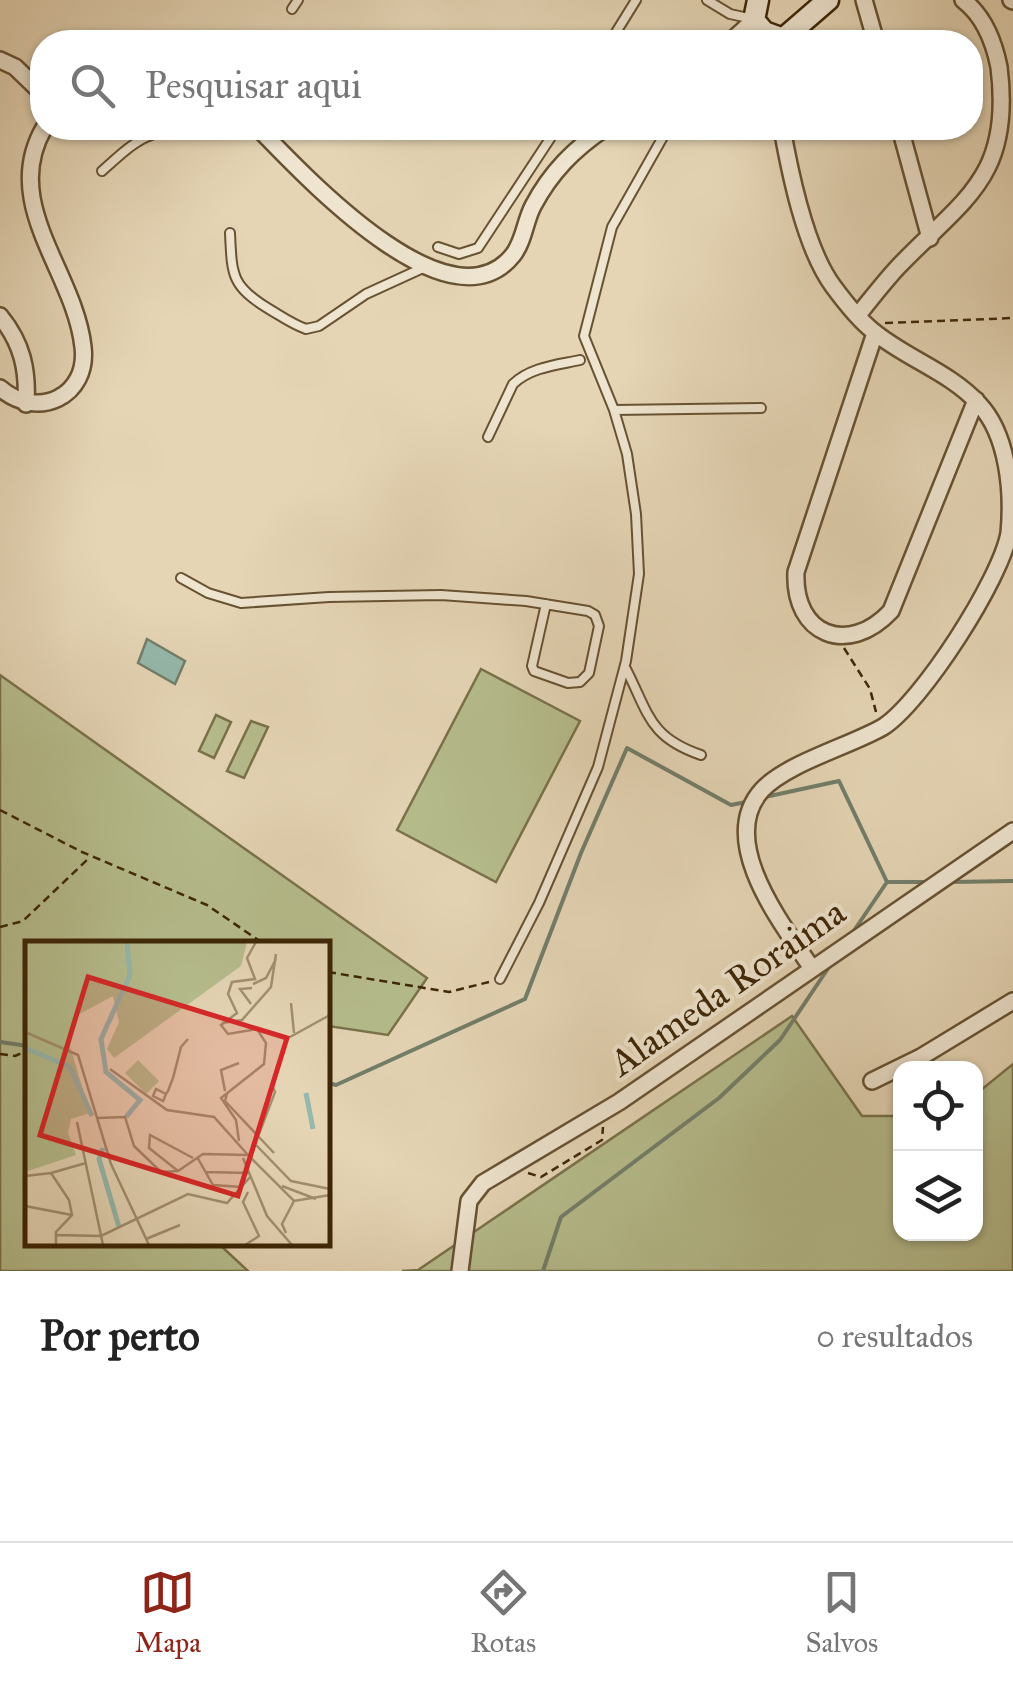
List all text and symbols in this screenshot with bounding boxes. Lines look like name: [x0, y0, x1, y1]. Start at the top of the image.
search box: [30, 30, 983, 140]
icon: search: [65, 58, 120, 113]
text: Pesquisar aqui: [145, 62, 362, 108]
street label: Alameda Roraima: [599, 888, 855, 1087]
inset map: [25, 941, 330, 1246]
map controls: [893, 1061, 983, 1241]
button: locate: [893, 1061, 983, 1151]
button: layers: [893, 1151, 983, 1241]
text: Por perto: [40, 1310, 200, 1362]
text: 0 resultados: [816, 1317, 973, 1356]
tab: Mapa: [135, 1565, 201, 1660]
tab: Rotas: [470, 1565, 536, 1660]
tab: Salvos: [805, 1565, 878, 1660]

